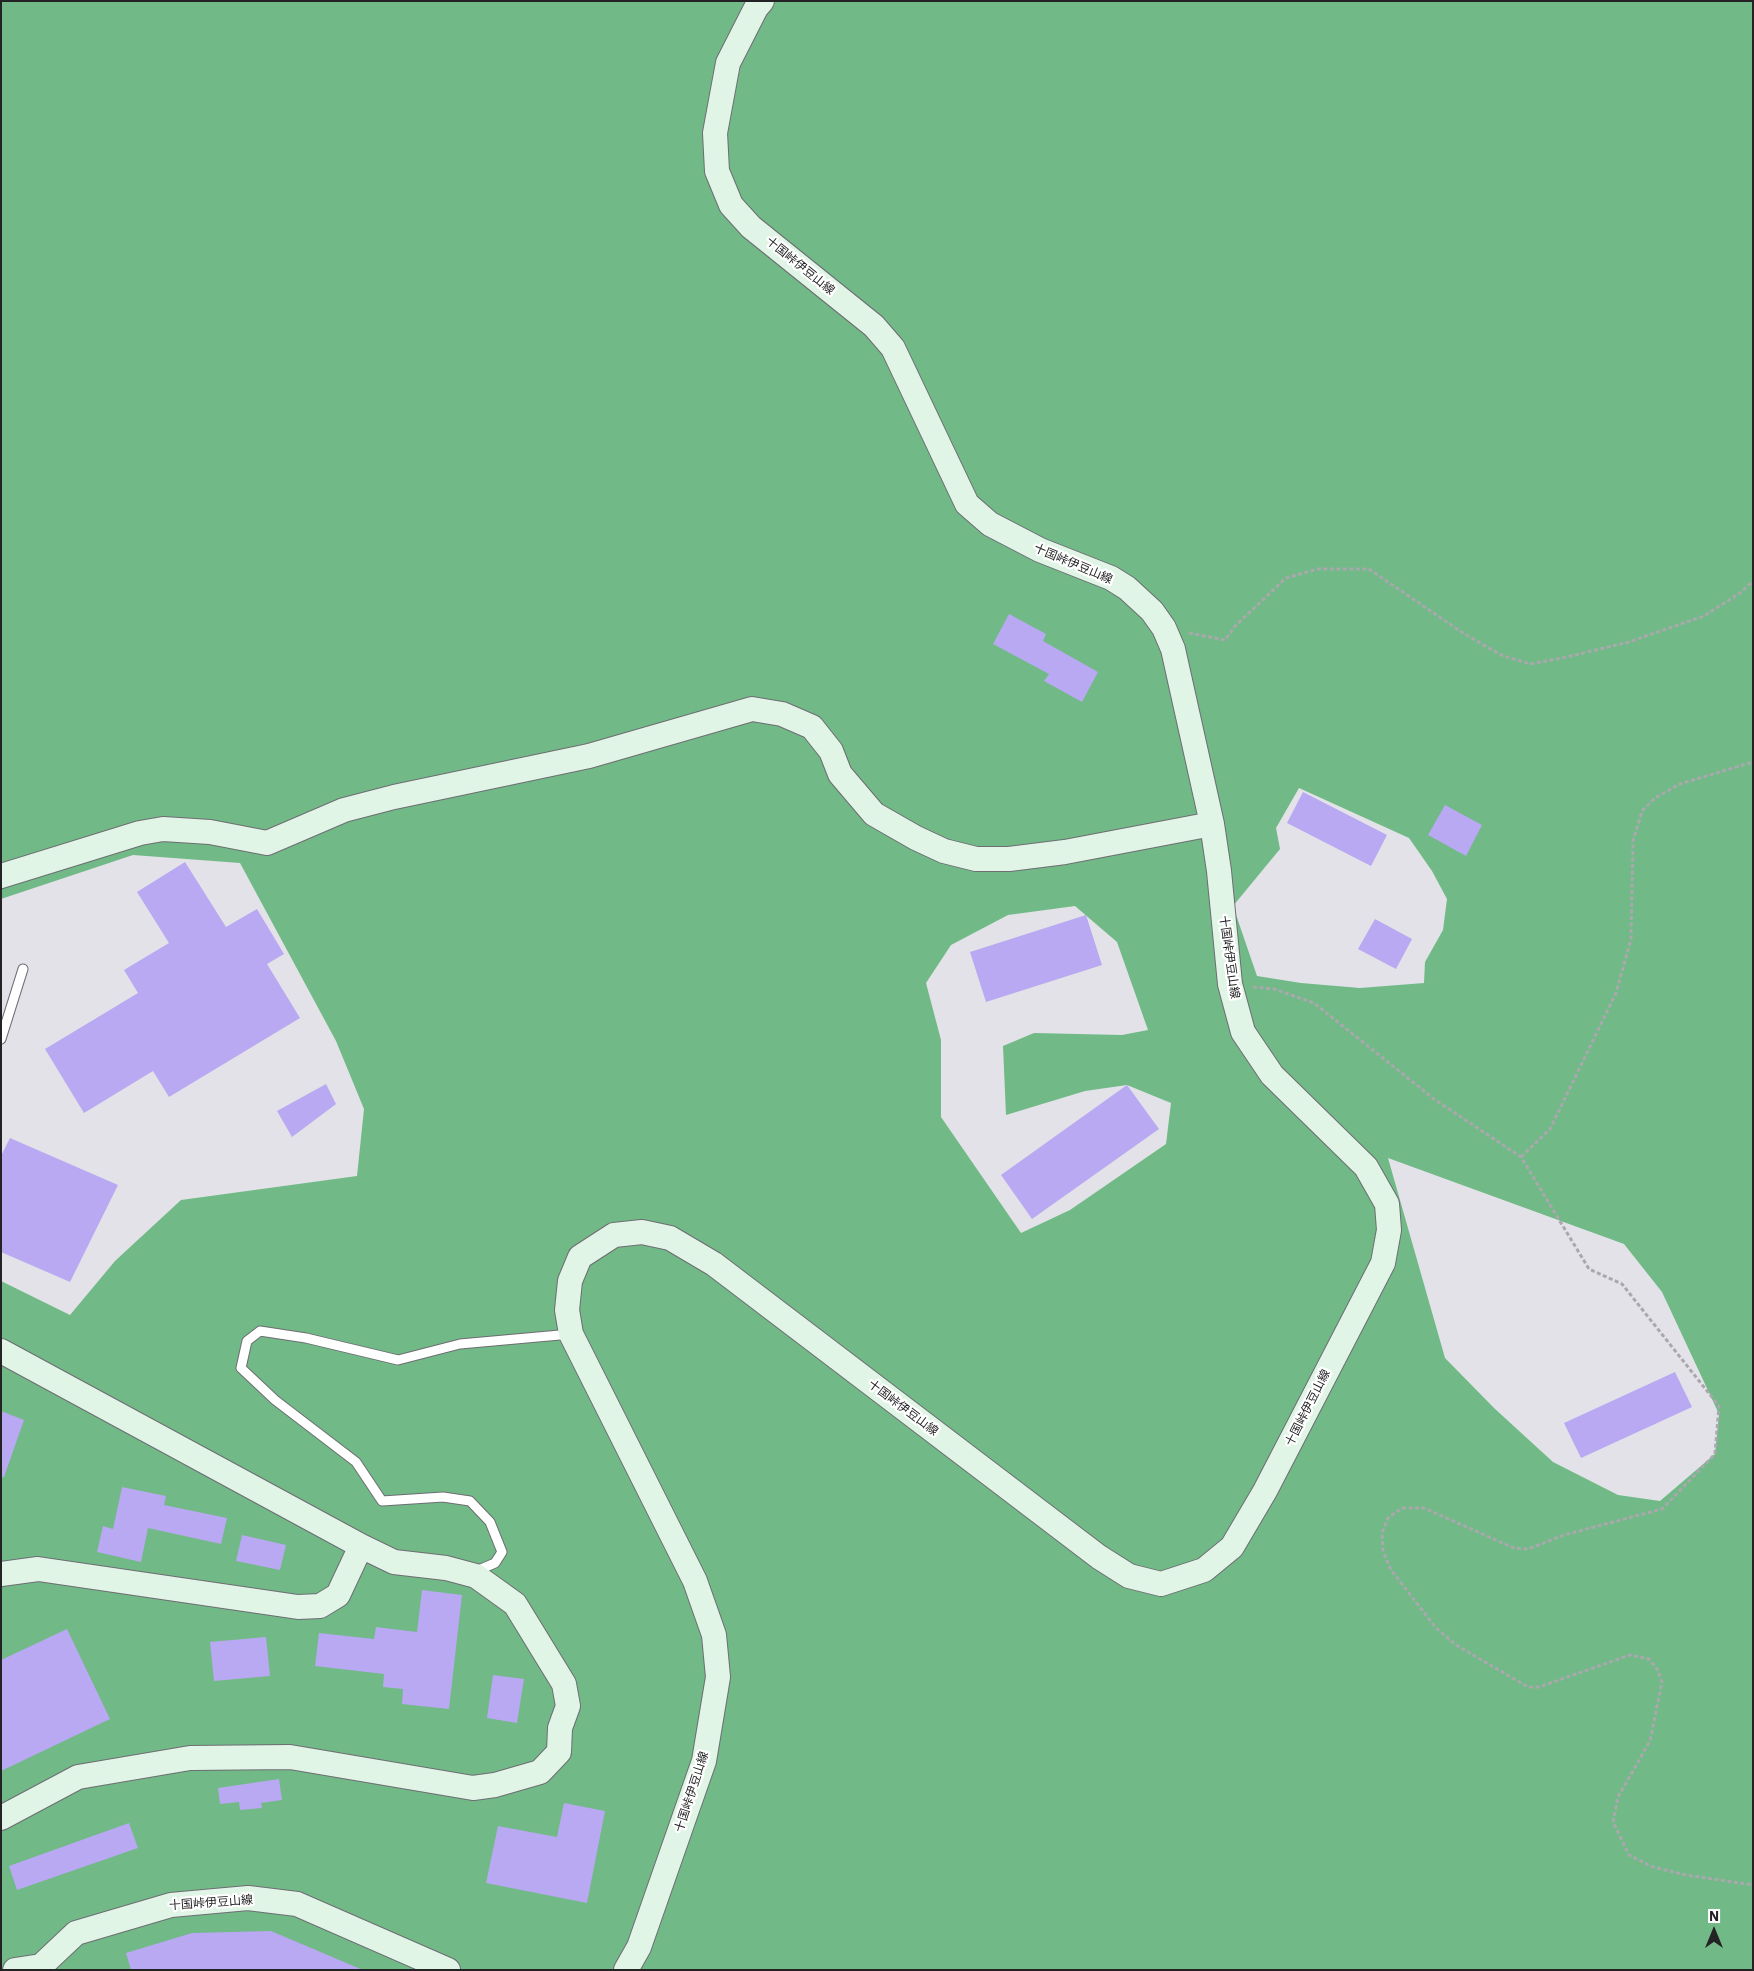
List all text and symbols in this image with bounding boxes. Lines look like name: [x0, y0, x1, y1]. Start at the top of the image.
street label: 十国峠伊豆山線: [763, 234, 837, 298]
street label: 十国峠伊豆山線: [1032, 541, 1114, 587]
street label: 十国峠伊豆山線: [1216, 914, 1242, 1000]
street label: 十国峠伊豆山線: [1283, 1367, 1333, 1449]
street label: 十国峠伊豆山線: [865, 1377, 941, 1439]
street label: 十国峠伊豆山線: [672, 1750, 712, 1834]
street label: 十国峠伊豆山線: [169, 1893, 253, 1913]
north arrow: [1689, 1906, 1739, 1956]
text: N: [1709, 1907, 1719, 1925]

